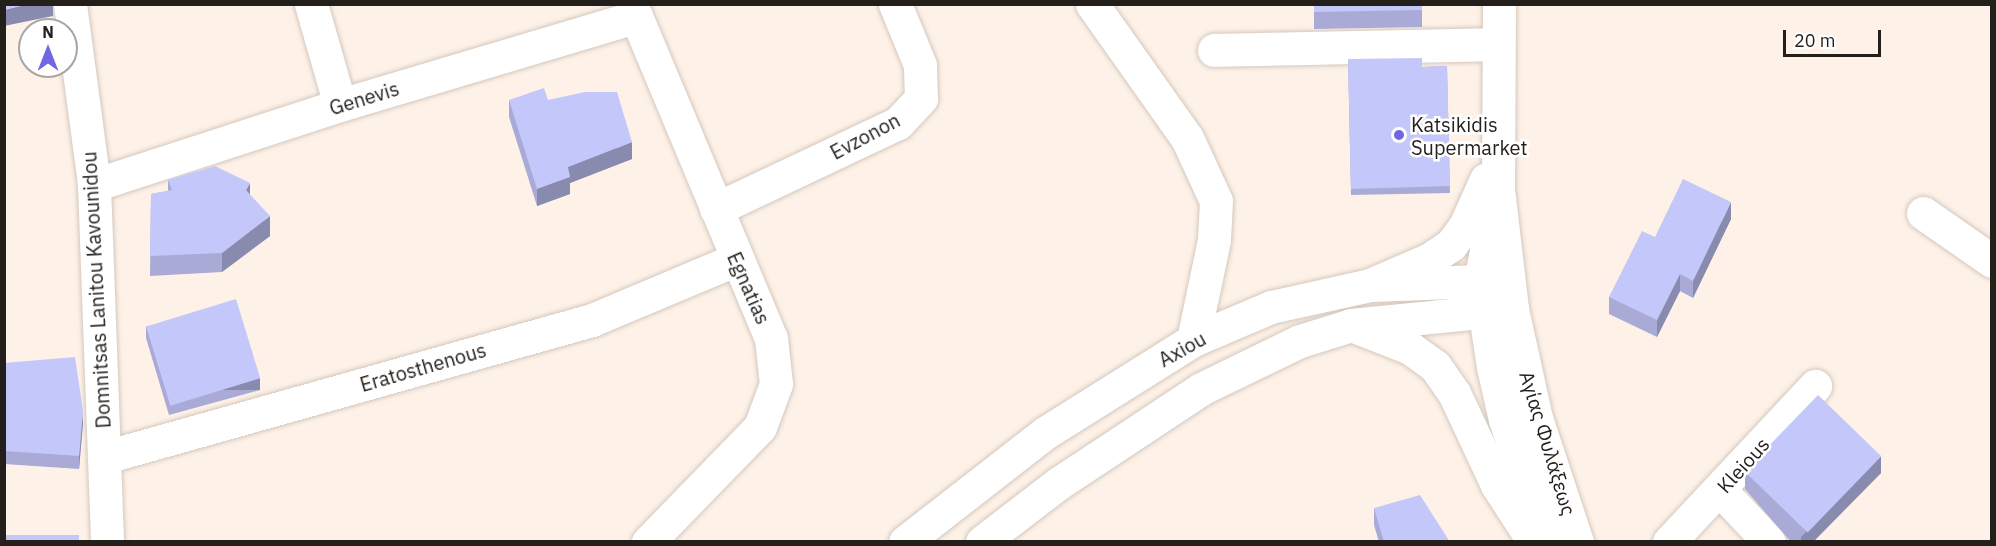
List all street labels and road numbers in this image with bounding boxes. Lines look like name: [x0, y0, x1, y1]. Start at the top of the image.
street label: Genevis: [326, 76, 402, 120]
street label: Evzonon: [826, 108, 904, 164]
street label: Domnitsas Lanitou Kavounidou: [77, 151, 115, 429]
street label: Egnatias: [722, 248, 776, 328]
street label: Axiou: [1154, 326, 1210, 372]
street label: Eratosthenous: [357, 337, 489, 397]
street label: Αγίας Φυλάξεως: [1515, 368, 1581, 518]
street label: Kleious: [1712, 432, 1774, 498]

